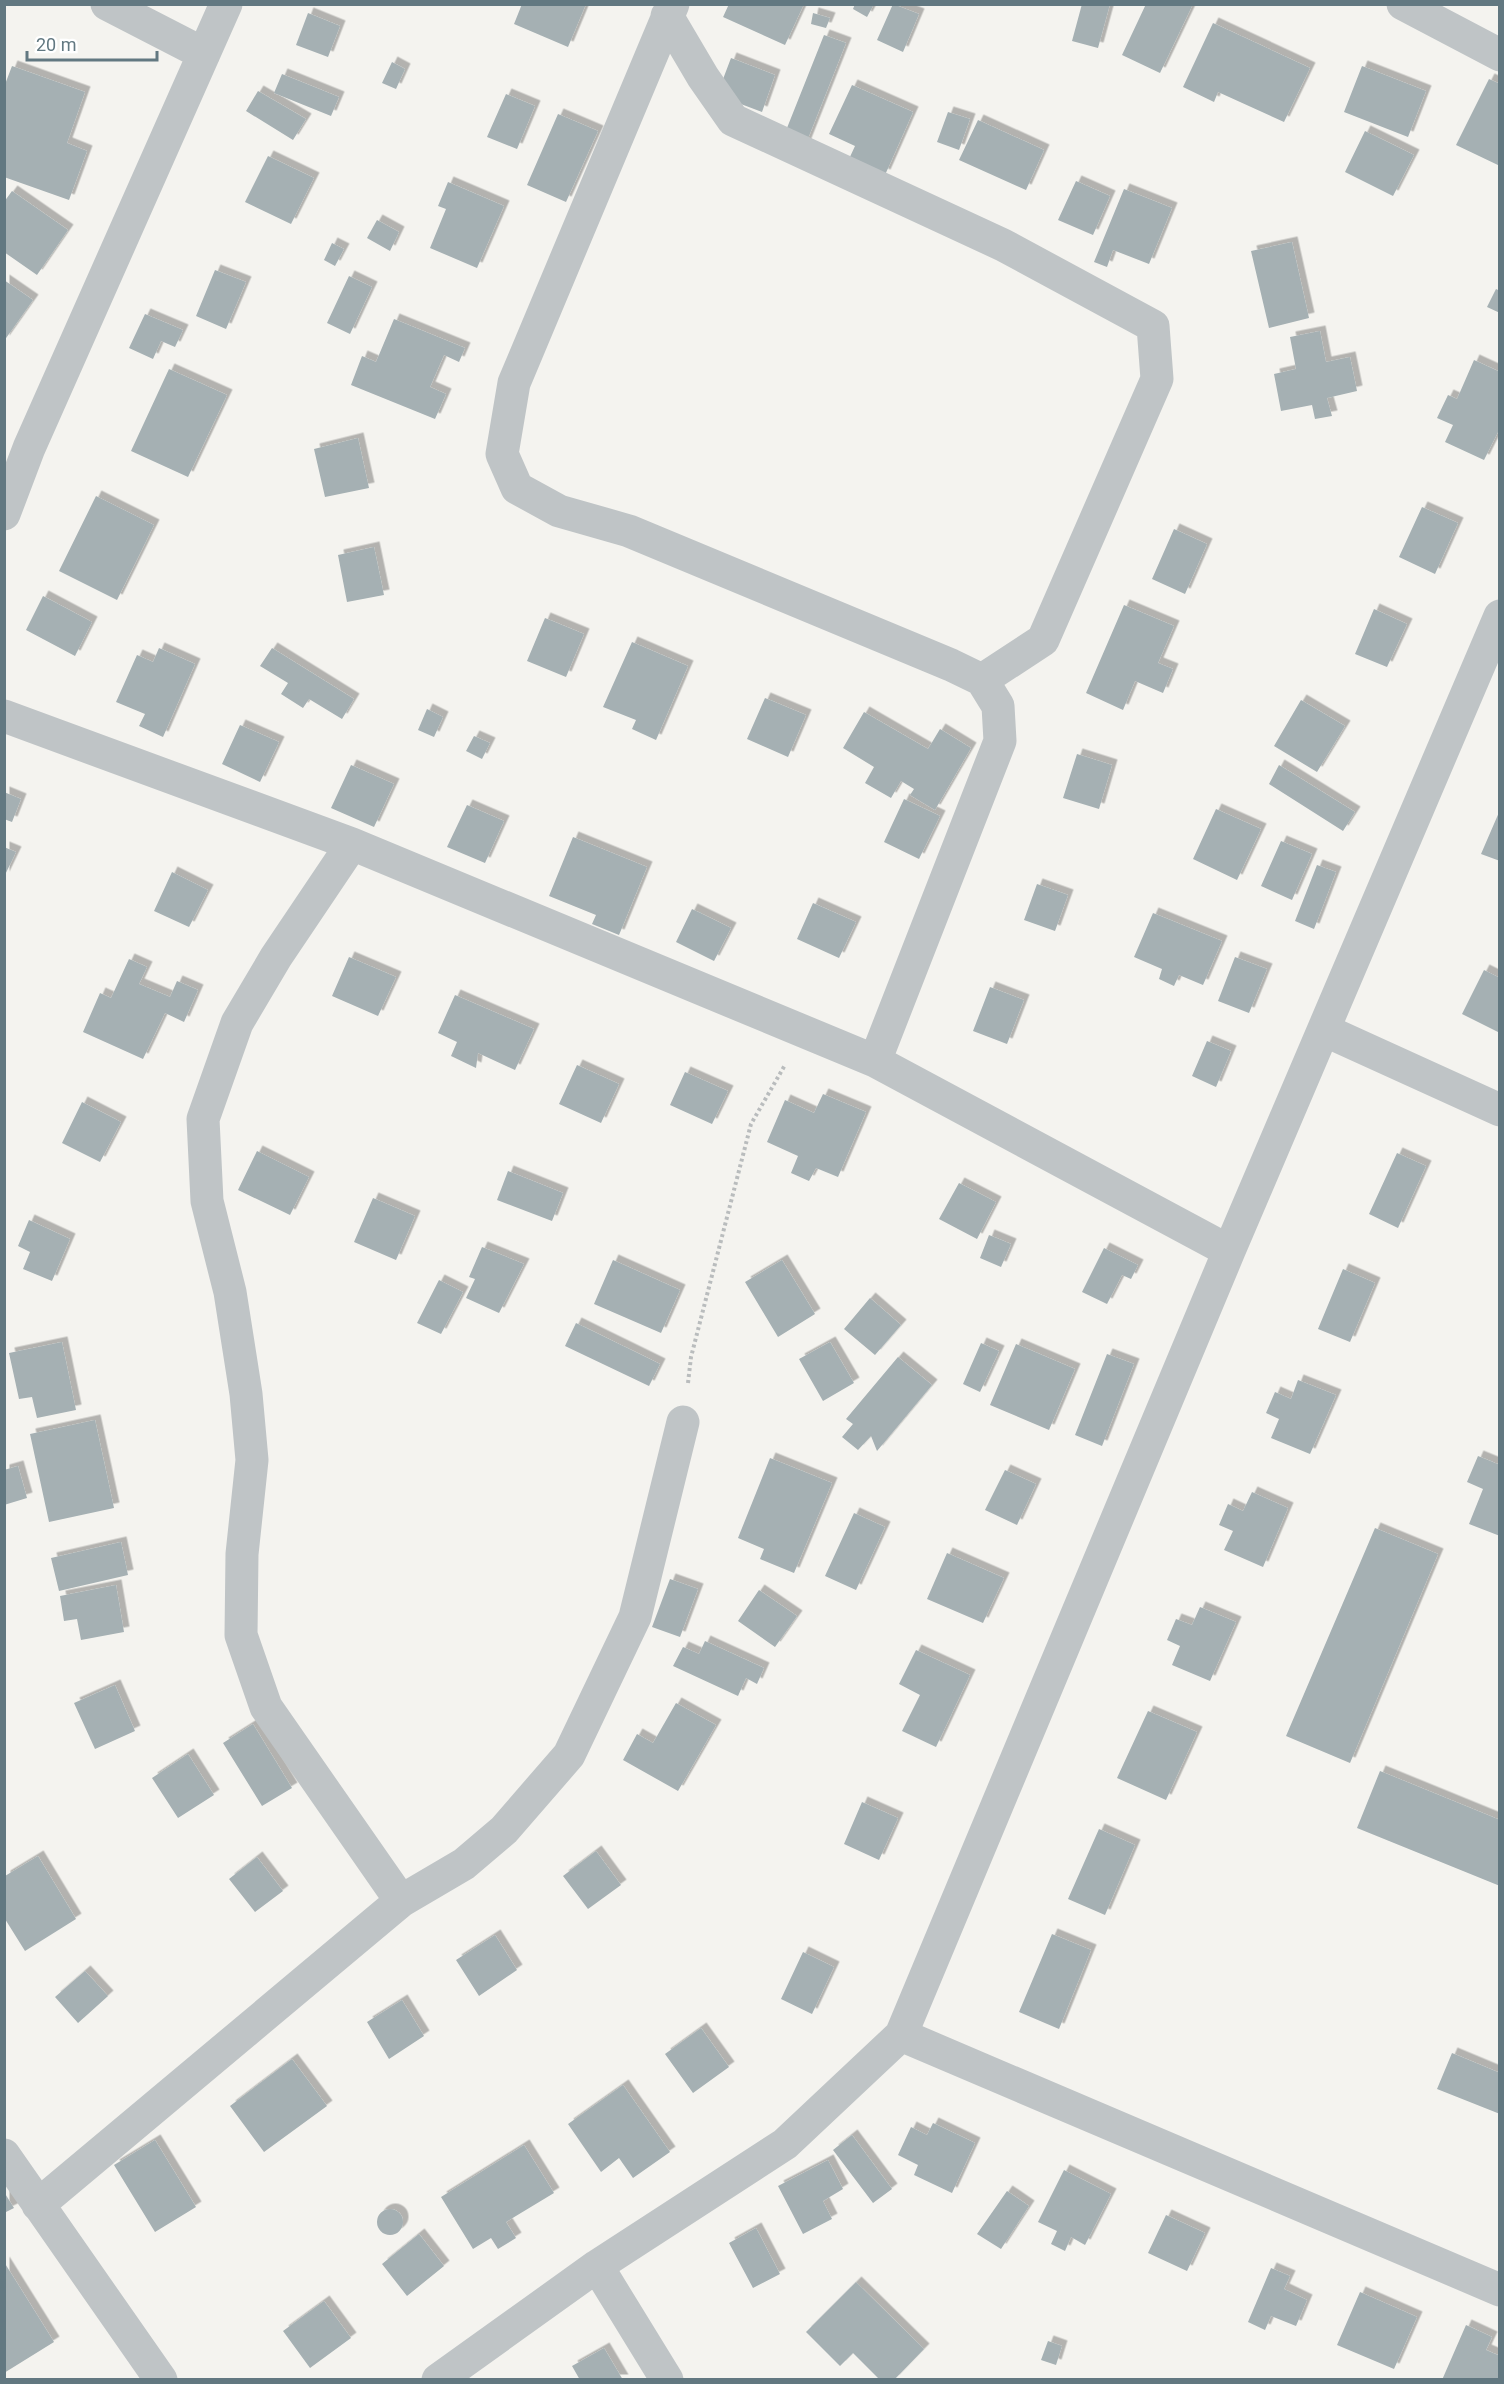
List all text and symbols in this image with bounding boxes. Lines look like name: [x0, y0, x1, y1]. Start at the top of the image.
scale bar: [27, 24, 158, 62]
text: 20 m: [36, 34, 76, 55]

